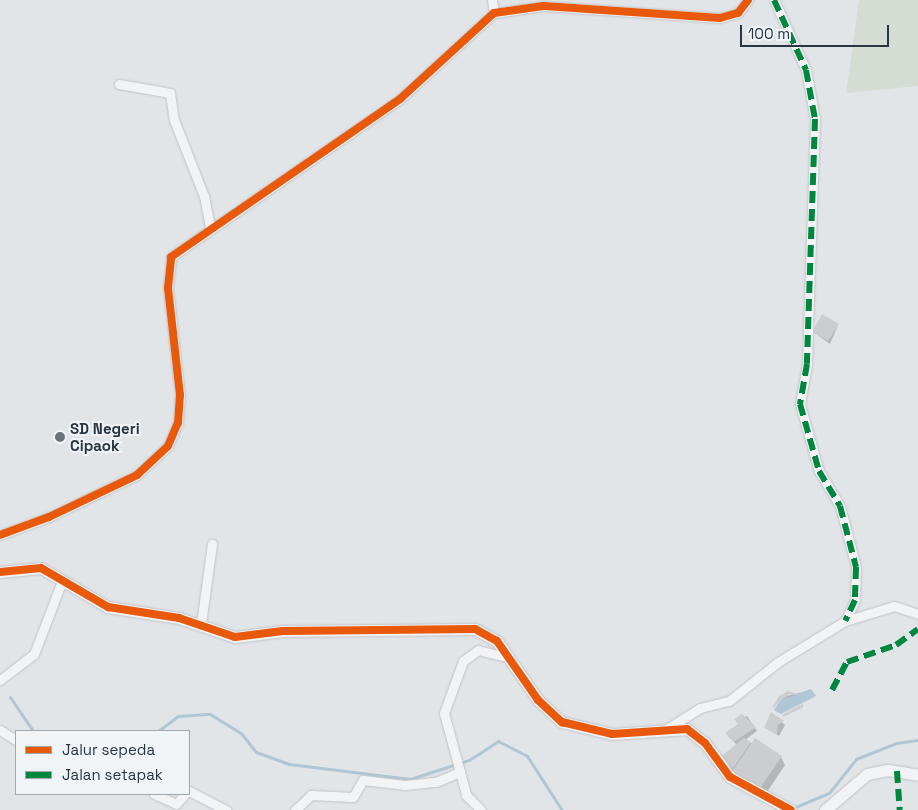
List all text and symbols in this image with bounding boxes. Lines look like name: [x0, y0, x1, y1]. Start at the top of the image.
scale bar: [743, 15, 892, 47]
text: 100 m: [748, 24, 790, 43]
place label: SD Negeri Cipaok: [70, 419, 140, 454]
marker: SD Negeri Cipaok: [54, 431, 66, 443]
legend: [15, 730, 190, 795]
text: Jalur sepeda: [62, 740, 155, 759]
text: Jalan setapak: [62, 765, 163, 784]

